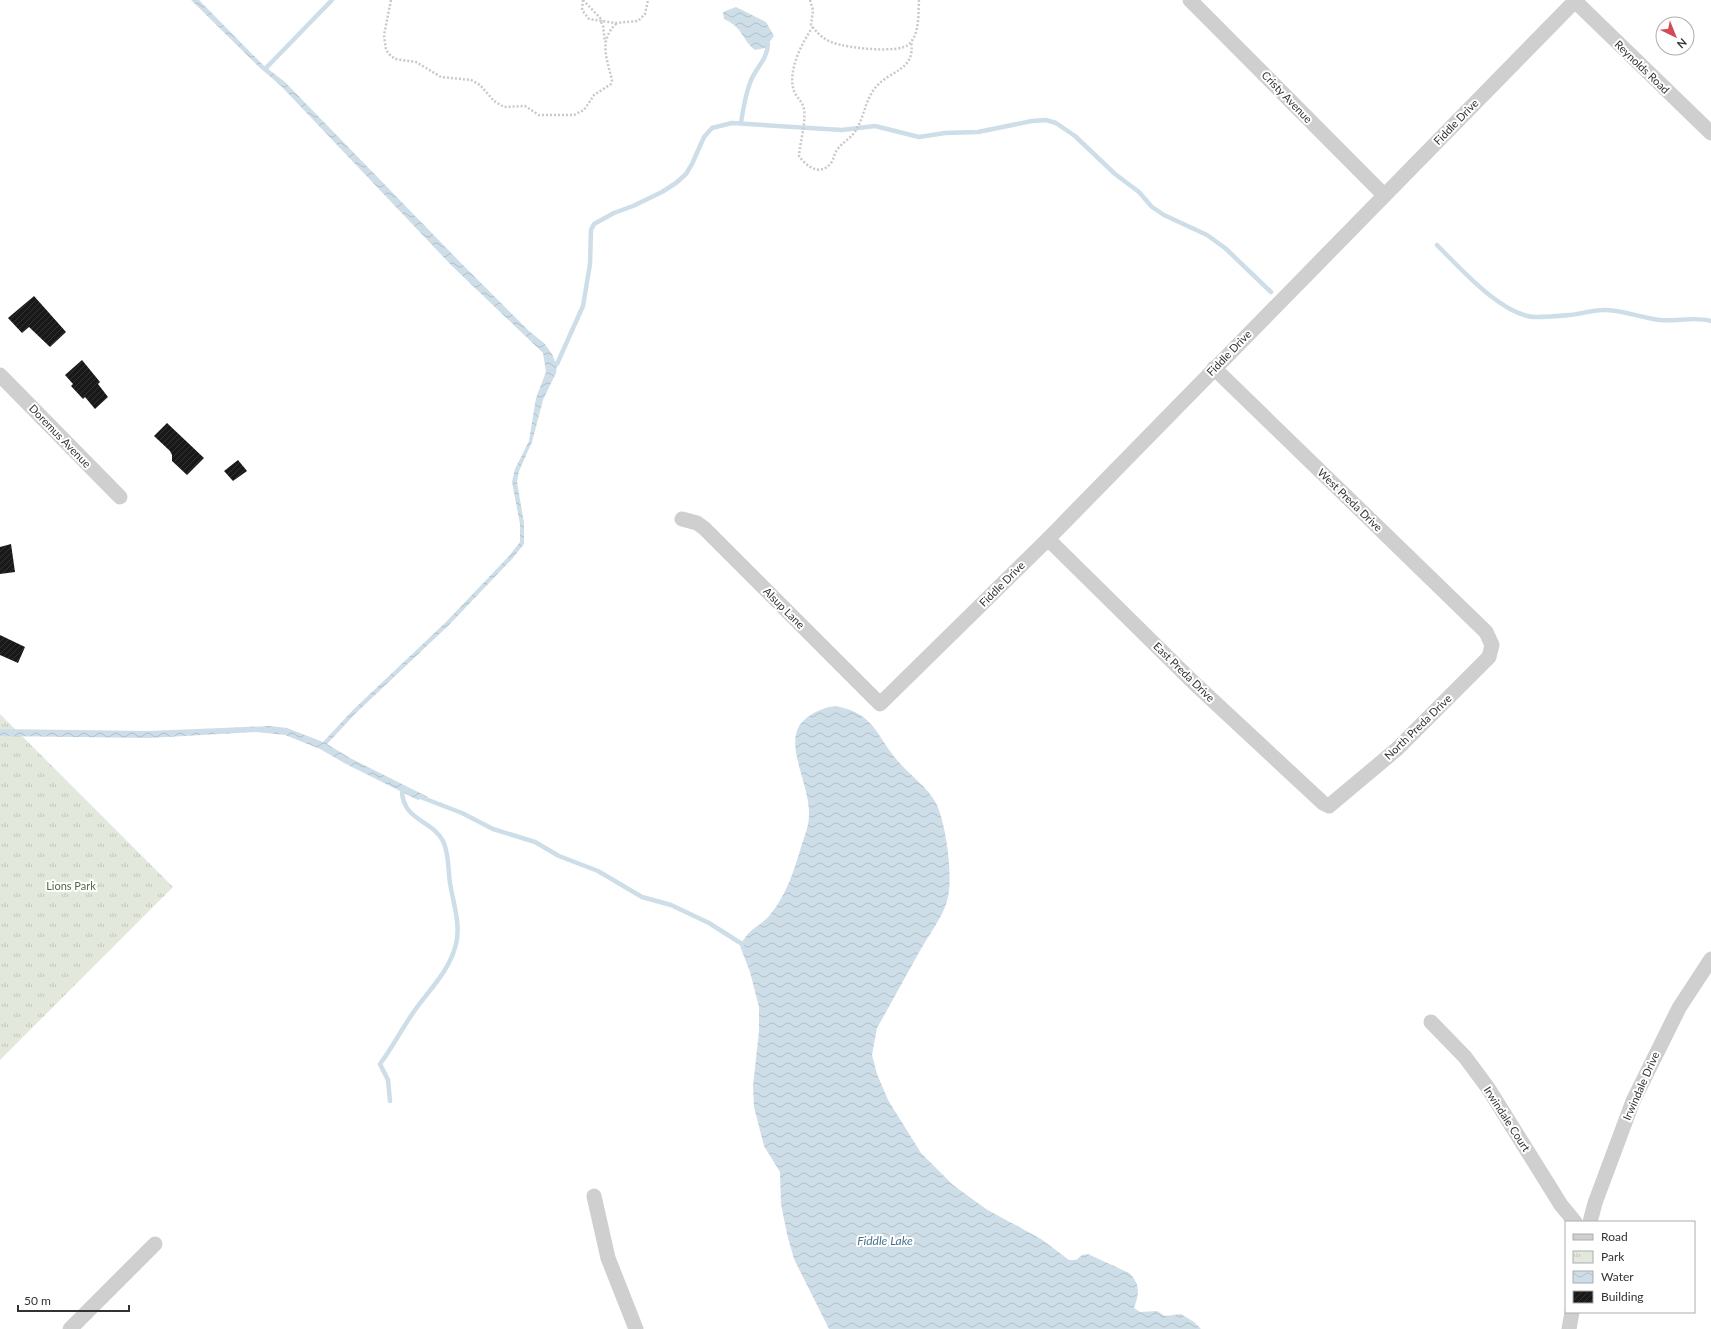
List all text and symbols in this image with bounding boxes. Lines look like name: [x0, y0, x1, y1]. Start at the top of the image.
north arrow: [1655, 16, 1695, 56]
text: N: [1675, 36, 1690, 51]
street label: Reynolds Road: [1612, 37, 1672, 96]
street label: Cristy Avenue: [1259, 68, 1315, 125]
street label: Fiddle Drive: [1431, 96, 1481, 147]
street label: Fiddle Drive: [1204, 327, 1254, 378]
street label: Doremus Avenue: [27, 401, 94, 470]
street label: West Preda Drive: [1315, 465, 1386, 534]
street label: Fiddle Drive: [976, 558, 1027, 609]
street label: Alsup Lane: [761, 584, 808, 631]
street label: East Preda Drive: [1151, 639, 1218, 704]
street label: North Preda Drive: [1381, 691, 1454, 762]
park label: Lions Park: [46, 879, 96, 892]
street label: Irwindale Drive: [1620, 1049, 1662, 1122]
street label: Irwindale Court: [1482, 1084, 1533, 1154]
legend: [1565, 1221, 1695, 1313]
text: Road: [1601, 1229, 1628, 1244]
water label: Fiddle Lake: [857, 1233, 913, 1248]
text: Park: [1601, 1249, 1625, 1264]
text: Water: [1601, 1269, 1634, 1284]
scale bar: [18, 1287, 129, 1313]
text: Building: [1601, 1289, 1644, 1304]
text: 50 m: [24, 1293, 51, 1308]

